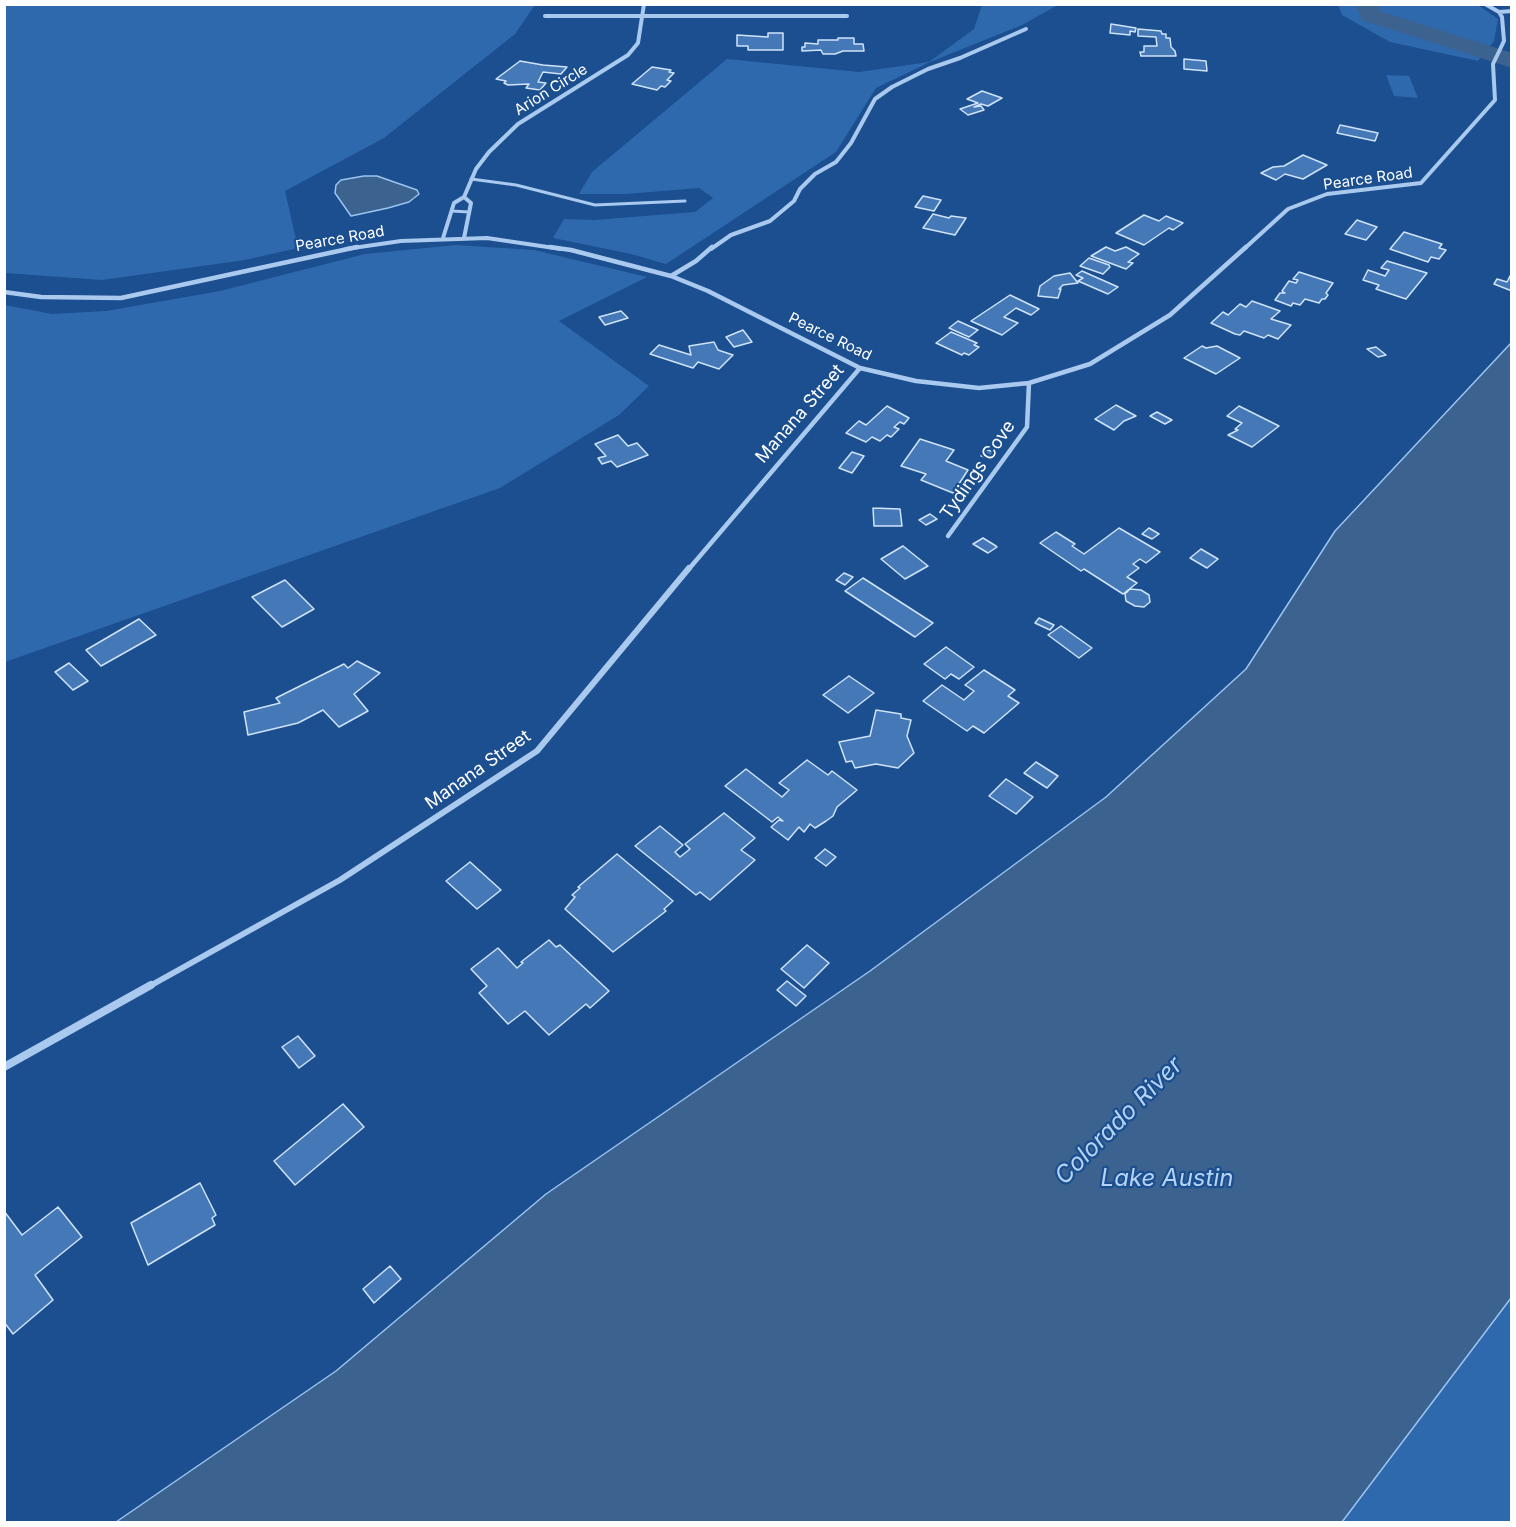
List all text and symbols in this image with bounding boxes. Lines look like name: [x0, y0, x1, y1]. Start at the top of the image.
street label: Arion Circle: [511, 60, 591, 120]
street label: Pearce Road: [1322, 164, 1414, 194]
street label: Pearce Road: [294, 222, 386, 256]
street label: Pearce Road: [786, 309, 874, 365]
street label: Manana Street: [751, 360, 849, 468]
street label: Tydings Cove: [936, 416, 1020, 524]
street label: Manana Street: [421, 726, 535, 814]
water label: Colorado River: [1049, 1051, 1189, 1191]
water label: Lake Austin: [1101, 1165, 1233, 1193]

